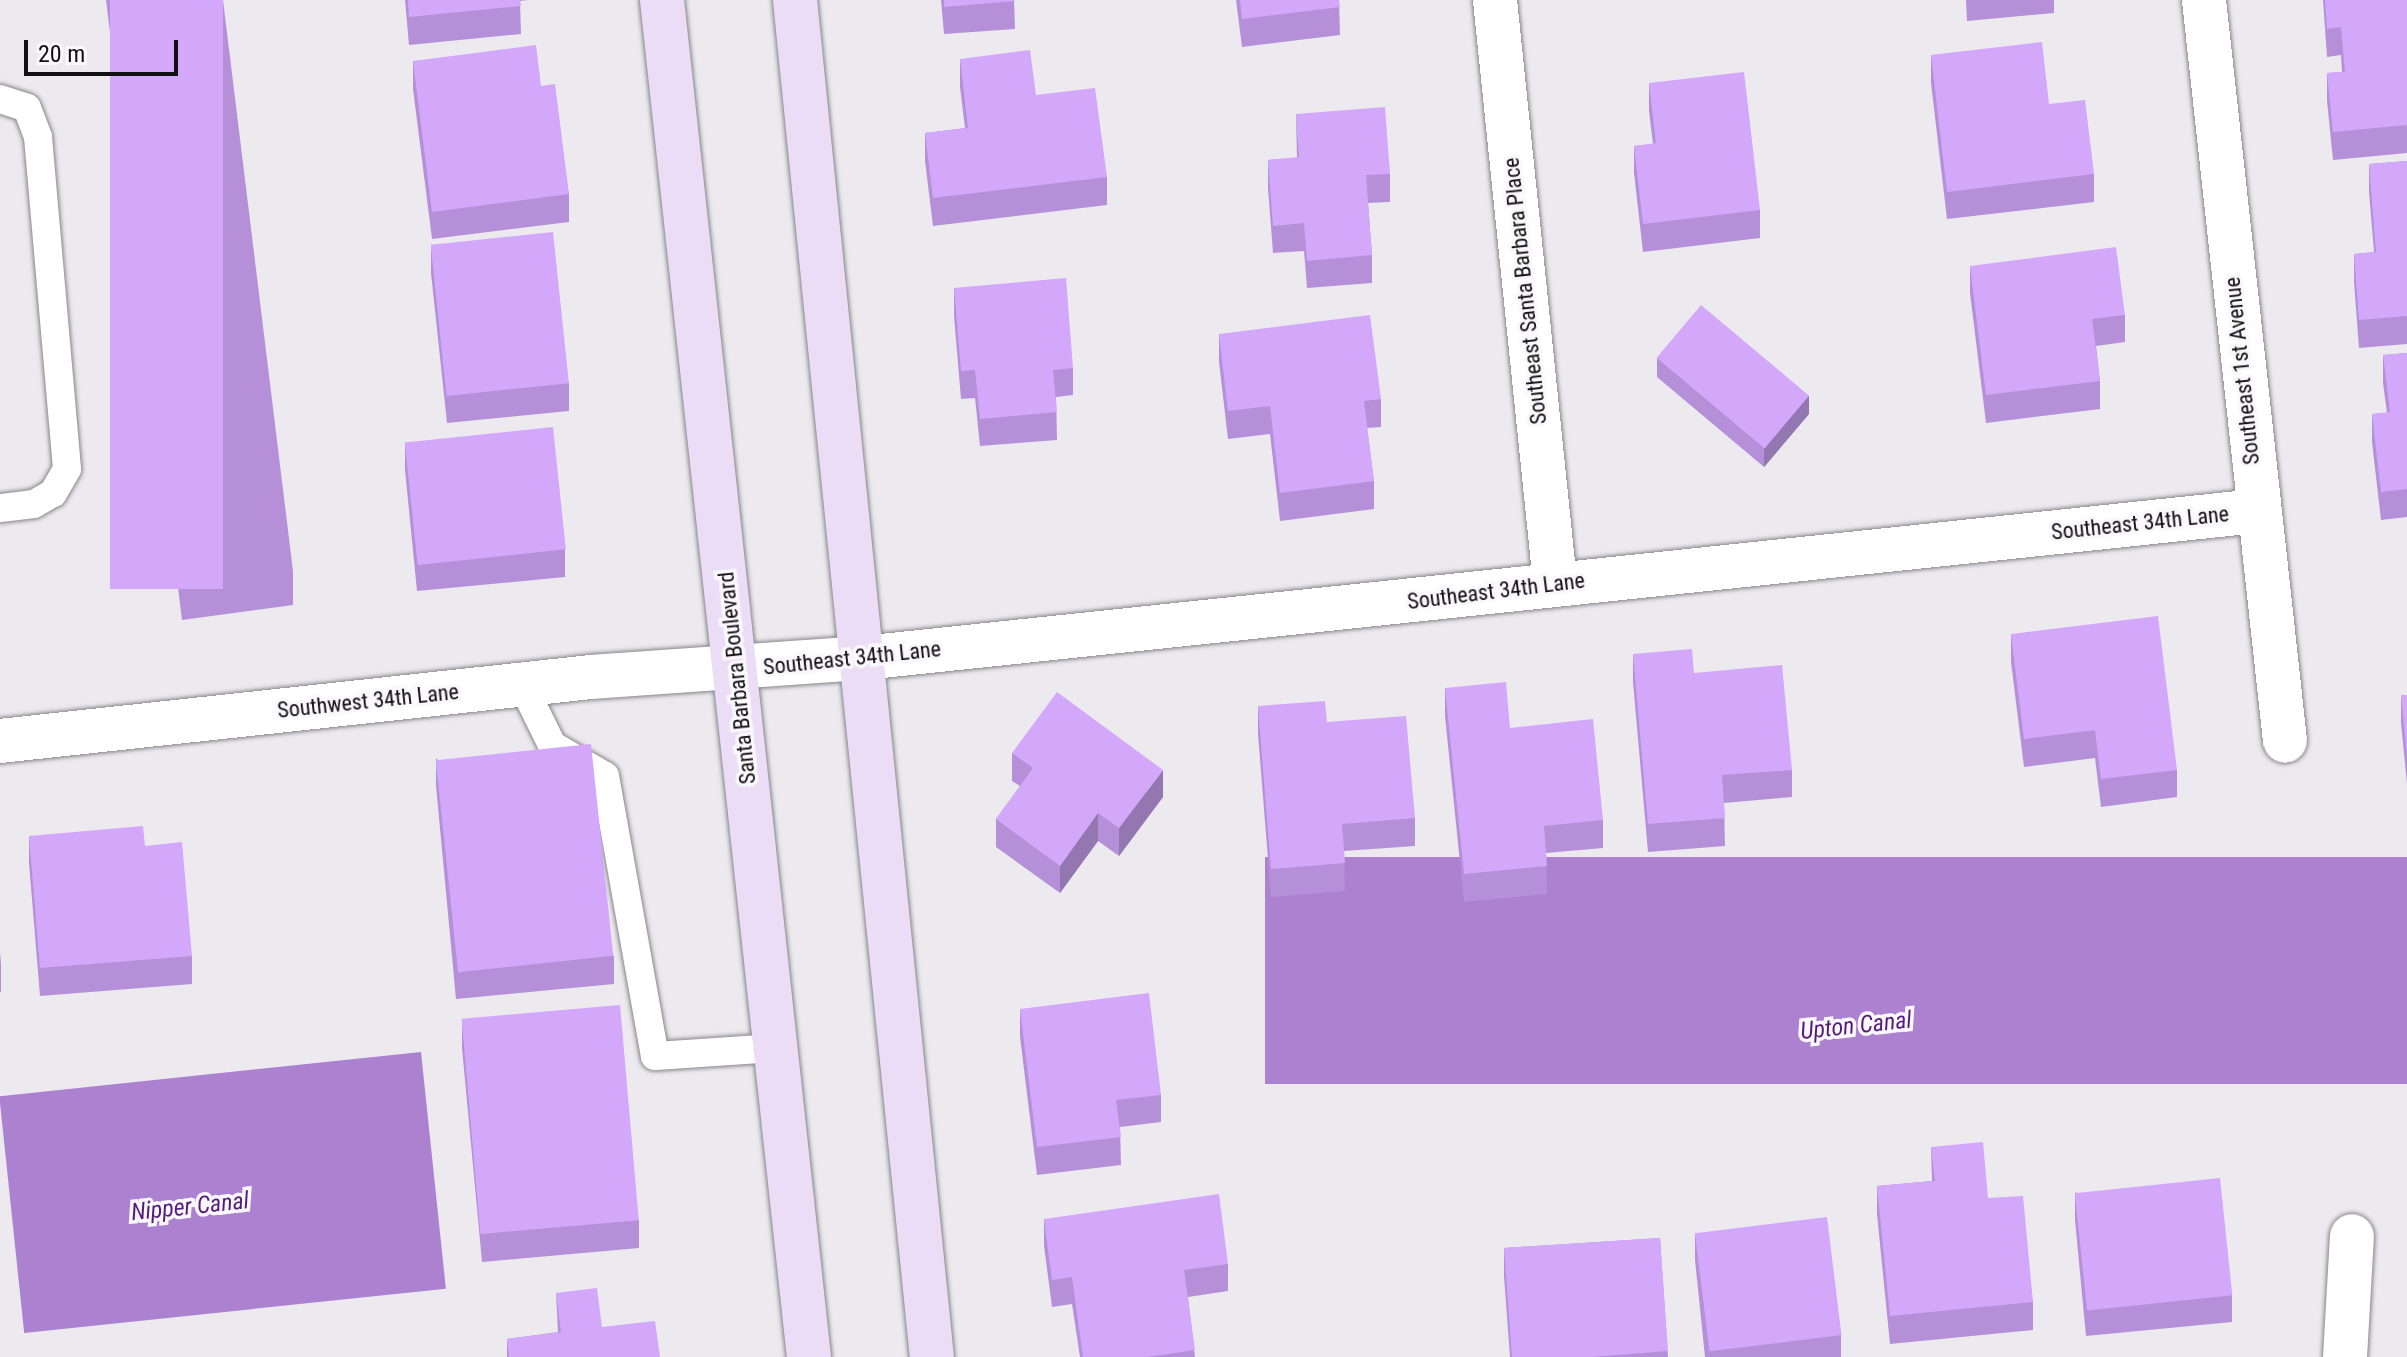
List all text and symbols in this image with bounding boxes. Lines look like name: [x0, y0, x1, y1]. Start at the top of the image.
scale bar: [28, 24, 182, 74]
text: 20 m: [38, 40, 85, 68]
street label: Southeast Santa Barbara Place: [1498, 156, 1552, 426]
street label: Southeast 1st Avenue: [2219, 276, 2265, 466]
street label: Southeast 34th Lane: [2050, 501, 2230, 545]
street label: Southeast 34th Lane: [1406, 567, 1586, 615]
street label: Santa Barbara Boulevard: [713, 571, 761, 785]
street label: Southeast 34th Lane: [762, 636, 942, 680]
street label: Southwest 34th Lane: [276, 678, 460, 724]
water label: Upton Canal: [1799, 1006, 1913, 1046]
water label: Nipper Canal: [130, 1186, 250, 1228]

